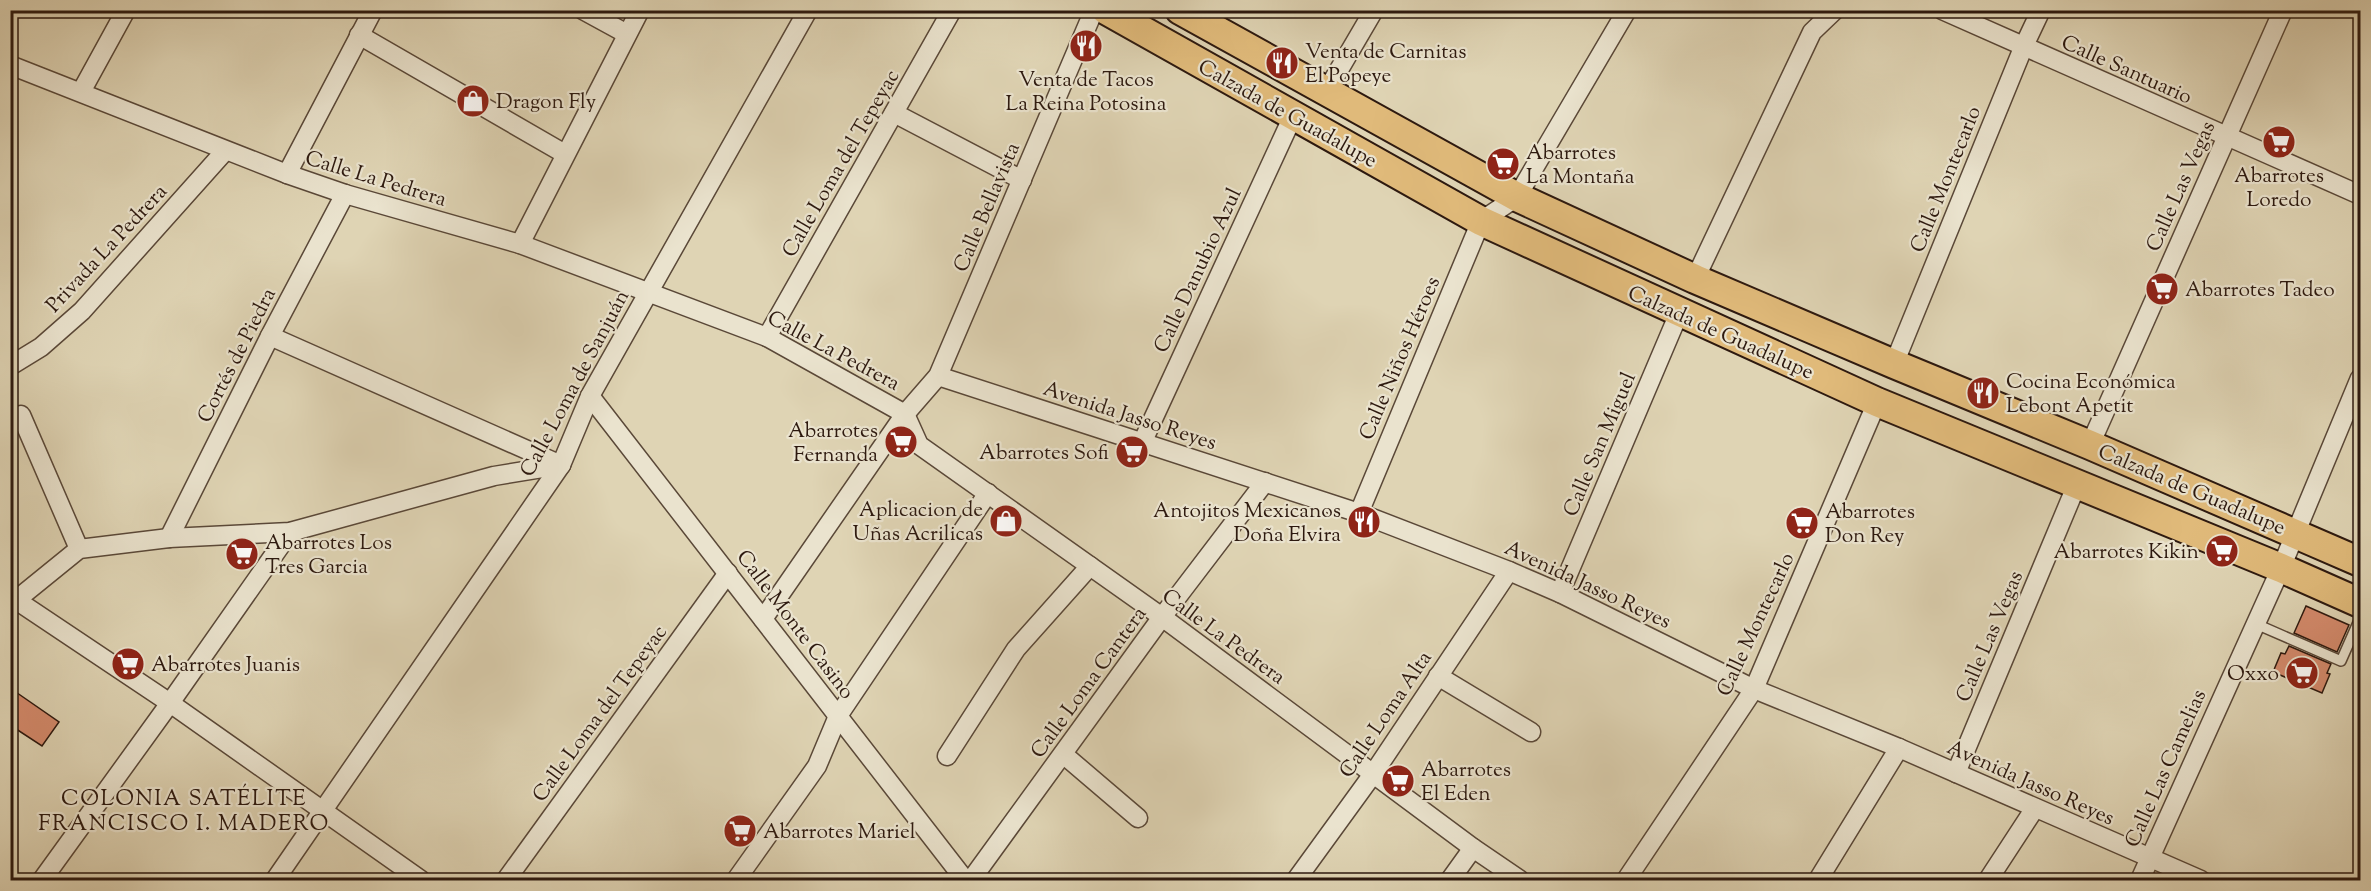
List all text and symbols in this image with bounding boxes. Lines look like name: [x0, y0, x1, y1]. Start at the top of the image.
restaurant icon: Venta de Tacos La Reina Potosina: [1068, 28, 1104, 64]
street label: Calle Santuario: [2056, 29, 2196, 113]
place label: Venta de Carnitas El Popeye: [1305, 38, 1466, 92]
restaurant icon: Venta de Carnitas El Popeye: [1264, 45, 1300, 81]
street label: Calzada de Guadalupe: [1192, 53, 1382, 177]
street label: Calle Loma del Tepeyac: [776, 65, 908, 263]
place label: Venta de Tacos La Reina Potosina: [1006, 66, 1167, 120]
shop icon: Dragon Fly: [455, 83, 491, 119]
place label: Dragon Fly: [496, 88, 597, 118]
street label: Calle Montecarlo: [1904, 102, 1990, 257]
street label: Calle Las Vegas: [2140, 117, 2224, 257]
supermarket icon: Abarrotes Loredo: [2261, 124, 2297, 160]
street label: Calle Bellavista: [947, 138, 1029, 277]
place label: Abarrotes La Montaña: [1526, 139, 1635, 193]
street label: Calle La Pedrera: [301, 144, 450, 216]
supermarket icon: Abarrotes La Montaña: [1485, 146, 1521, 182]
place label: Abarrotes Loredo: [2234, 162, 2324, 216]
street label: Privada La Pedrera: [40, 178, 175, 320]
street label: Calle Danubio Azul: [1147, 183, 1250, 358]
supermarket icon: Abarrotes Tadeo: [2144, 271, 2180, 307]
street label: Calle Niños Héroes: [1353, 272, 1449, 445]
place label: Abarrotes Tadeo: [2185, 276, 2335, 306]
street label: Calzada de Guadalupe: [1622, 279, 1818, 388]
street label: Cortés de Piedra: [191, 283, 285, 429]
street label: Calle Loma de Sanjuán: [514, 285, 638, 483]
street label: Calle La Pedrera: [761, 304, 905, 400]
street label: Calle San Miguel: [1557, 368, 1645, 522]
place label: Cocina Económica Lebont Apetit: [2006, 368, 2176, 422]
street label: Avenida Jasso Reyes: [1039, 375, 1220, 459]
restaurant icon: Cocina Económica Lebont Apetit: [1965, 375, 2001, 411]
place label: Abarrotes Fernanda: [788, 417, 878, 471]
supermarket icon: Abarrotes Fernanda: [883, 424, 919, 460]
supermarket icon: Abarrotes Sofi: [1114, 434, 1150, 470]
street label: Calzada de Guadalupe: [2093, 438, 2290, 544]
place label: Abarrotes Sofi: [979, 439, 1109, 469]
place label: Aplicacion de Uñas Acrilicas: [853, 496, 983, 550]
place label: Antojitos Mexicanos Doña Elvira: [1153, 497, 1341, 551]
place label: Abarrotes Don Rey: [1825, 498, 1915, 552]
shop icon: Aplicacion de Uñas Acrilicas: [988, 503, 1024, 539]
restaurant icon: Antojitos Mexicanos Doña Elvira: [1346, 504, 1382, 540]
supermarket icon: Abarrotes Don Rey: [1784, 505, 1820, 541]
place label: Abarrotes Los Tres Garcia: [265, 529, 392, 583]
supermarket icon: Abarrotes Kikin: [2204, 533, 2240, 569]
street label: Avenida Jasso Reyes: [1499, 534, 1675, 638]
supermarket icon: Abarrotes Los Tres Garcia: [224, 536, 260, 572]
place label: Abarrotes Kikin: [2053, 538, 2199, 568]
street label: Calle Monte Casino: [728, 544, 861, 706]
street label: Calle Montecarlo: [1710, 548, 1803, 702]
street label: Calle Las Vegas: [1950, 566, 2032, 707]
street label: Calle La Pedrera: [1155, 582, 1291, 693]
street label: Calle Loma Cantera: [1024, 601, 1155, 765]
street label: Calle Loma del Tepeyac: [526, 619, 675, 809]
street label: Calle Loma Alta: [1333, 645, 1440, 785]
supermarket icon: Abarrotes Juanis: [110, 646, 146, 682]
place label: Abarrotes Juanis: [151, 651, 300, 681]
supermarket icon: Oxxo: [2284, 655, 2320, 691]
place label: Oxxo: [2227, 660, 2279, 690]
street label: Calle Las Camelias: [2119, 685, 2215, 853]
street label: Avenida Jasso Reyes: [1942, 733, 2119, 834]
place label: Abarrotes El Eden: [1421, 756, 1511, 810]
supermarket icon: Abarrotes El Eden: [1380, 763, 1416, 799]
district label: COLONIA SATÉLITE FRANCISCO I. MADERO: [38, 783, 330, 841]
supermarket icon: Abarrotes Mariel: [722, 813, 758, 849]
place label: Abarrotes Mariel: [763, 818, 916, 848]

